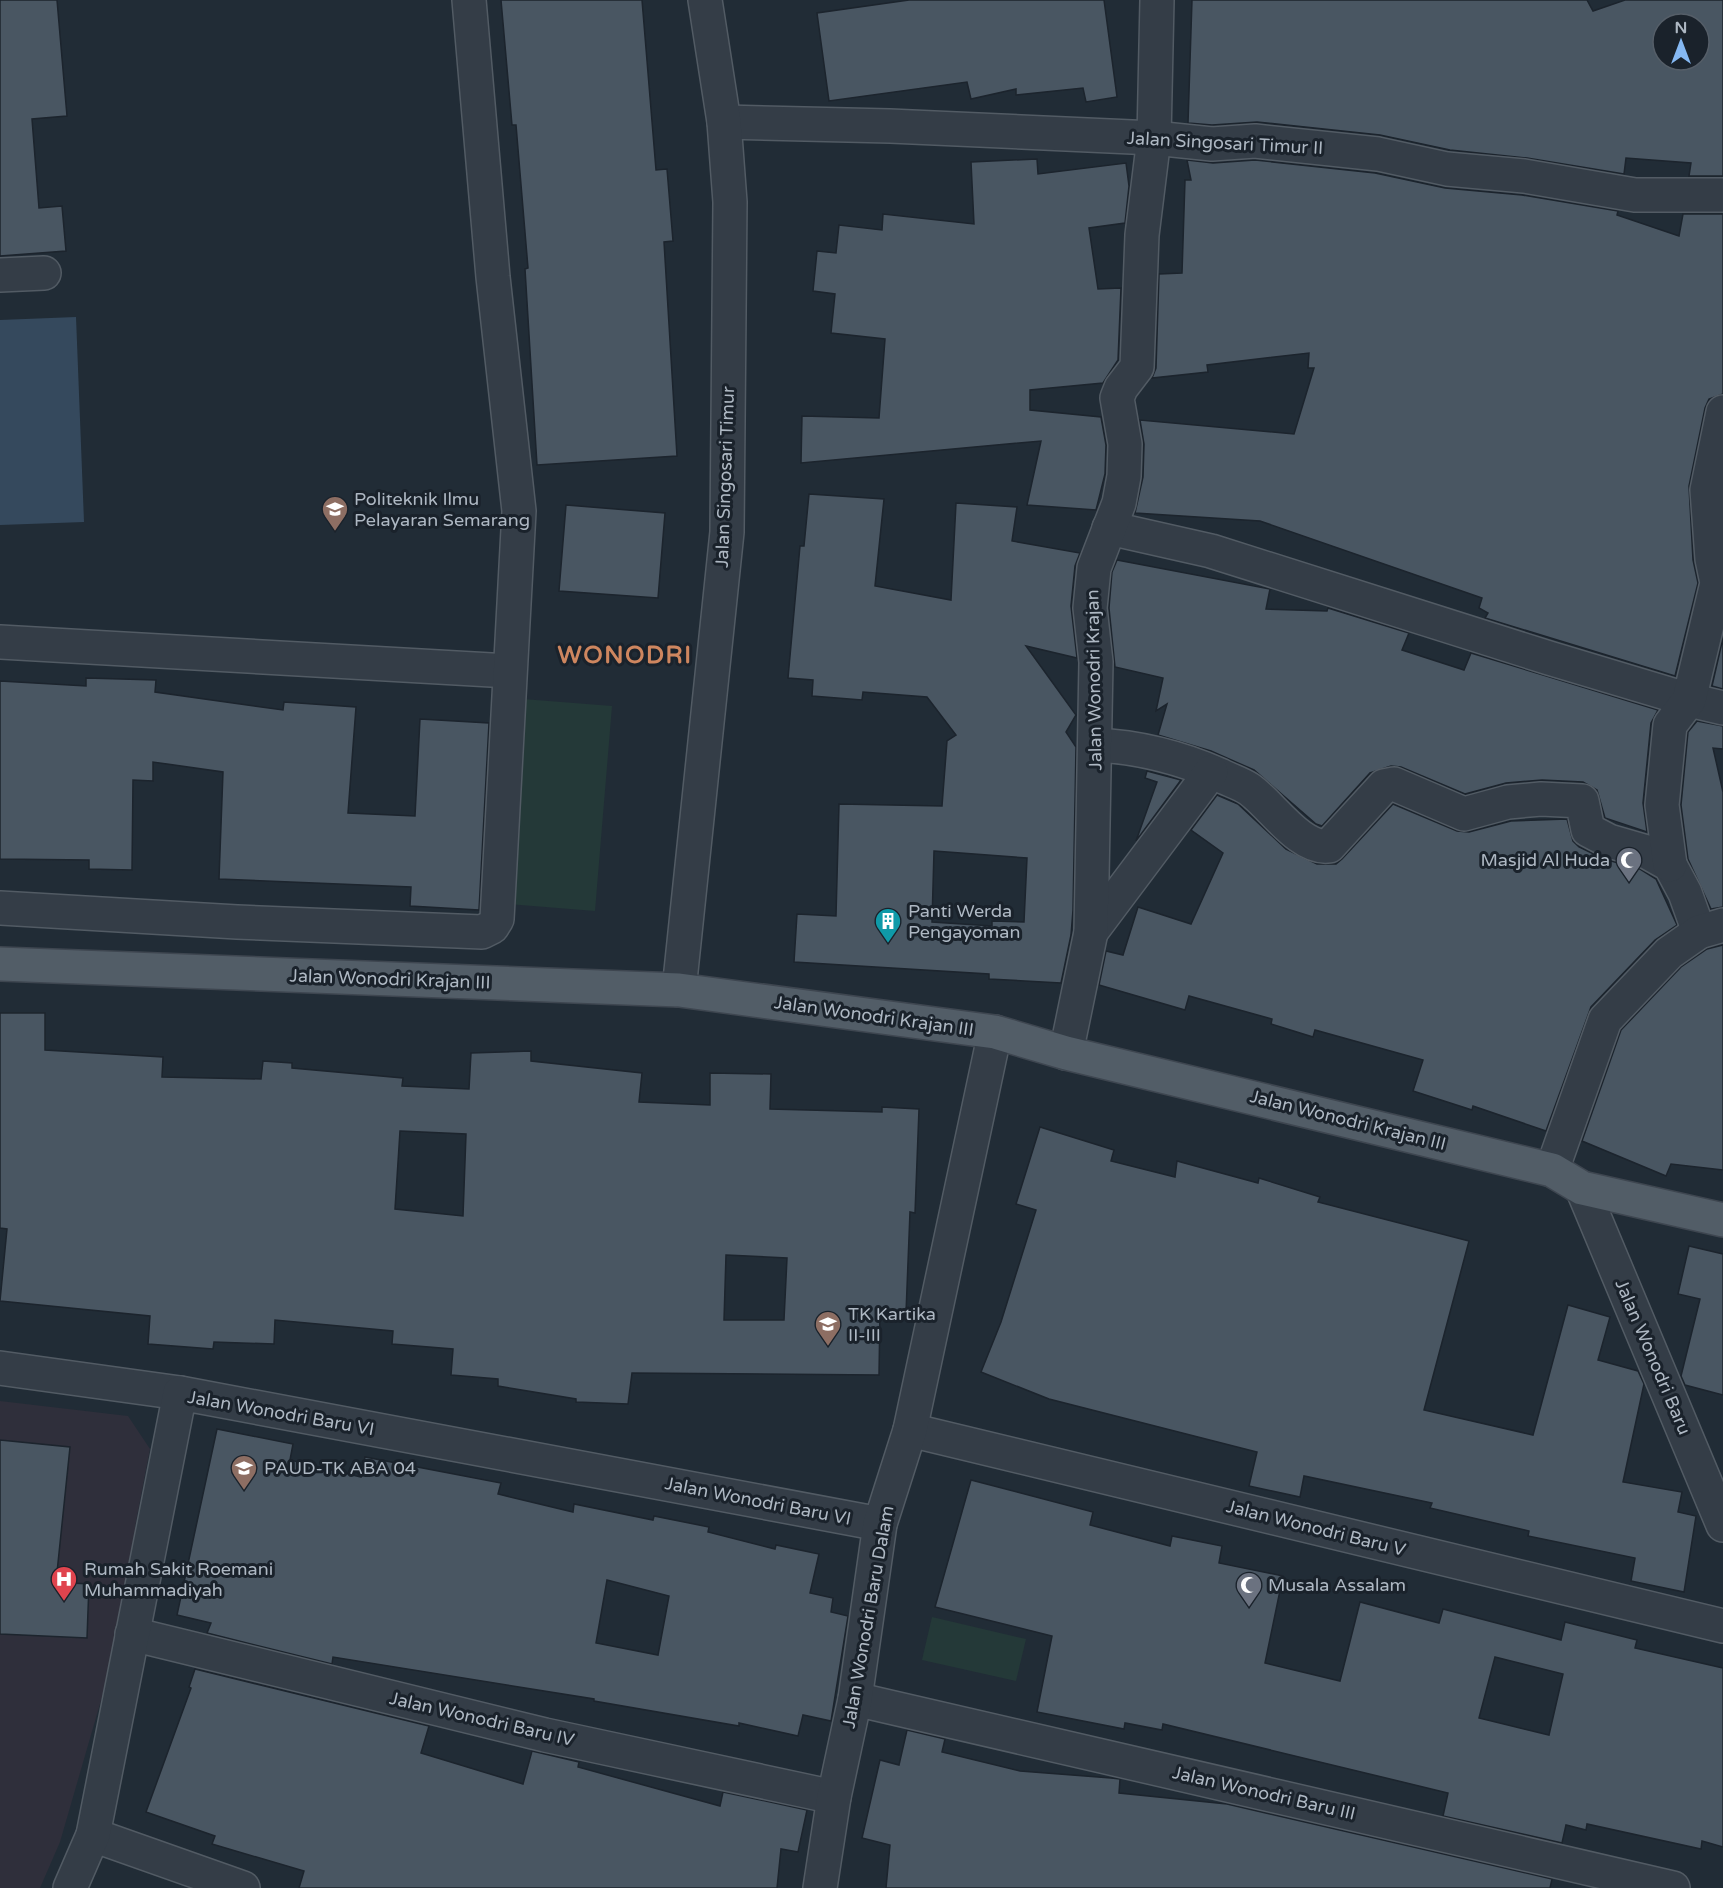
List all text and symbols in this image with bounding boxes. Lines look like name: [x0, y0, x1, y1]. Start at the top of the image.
north arrow: [1651, 12, 1711, 72]
text: N: [1675, 18, 1687, 38]
street label: Jalan Singosari Timur II: [1126, 127, 1324, 159]
street label: Jalan Singosari Timur: [711, 386, 739, 568]
place label: Politeknik Ilmu Pelayaran Semarang: [354, 488, 530, 531]
school or university icon: Politeknik Ilmu Pelayaran Semarang: [320, 494, 350, 532]
street label: Jalan Wonodri Krajan: [1081, 589, 1107, 771]
district label: WONODRI: [558, 641, 692, 670]
mosque icon: Masjid Al Huda: [1614, 845, 1644, 883]
place label: Masjid Al Huda: [1480, 849, 1610, 871]
place label: Panti Werda Pengayoman: [908, 900, 1020, 943]
building icon: Panti Werda Pengayoman: [873, 906, 903, 944]
street label: Jalan Wonodri Krajan III: [289, 964, 491, 994]
street label: Jalan Wonodri Krajan III: [773, 991, 975, 1041]
street label: Jalan Wonodri Krajan III: [1248, 1085, 1448, 1155]
street label: Jalan Wonodri Baru: [1610, 1276, 1696, 1438]
place label: TK Kartika II-III: [848, 1303, 936, 1346]
school or university icon: TK Kartika II-III: [813, 1309, 843, 1347]
street label: Jalan Wonodri Baru VI: [186, 1386, 376, 1440]
school or university icon: PAUD-TK ABA 04: [229, 1453, 259, 1491]
place label: PAUD-TK ABA 04: [264, 1457, 416, 1479]
street label: Jalan Wonodri Baru VI: [663, 1472, 853, 1530]
street label: Jalan Wonodri Baru V: [1224, 1495, 1408, 1561]
street label: Jalan Wonodri Baru Dalam: [838, 1504, 898, 1730]
place label: Rumah Sakit Roemani Muhammadiyah: [84, 1558, 273, 1601]
hospital icon: Rumah Sakit Roemani Muhammadiyah: [49, 1564, 79, 1602]
mosque icon: Musala Assalam: [1234, 1570, 1264, 1608]
place label: Musala Assalam: [1268, 1574, 1406, 1596]
street label: Jalan Wonodri Baru IV: [387, 1687, 577, 1751]
street label: Jalan Wonodri Baru III: [1170, 1761, 1358, 1825]

